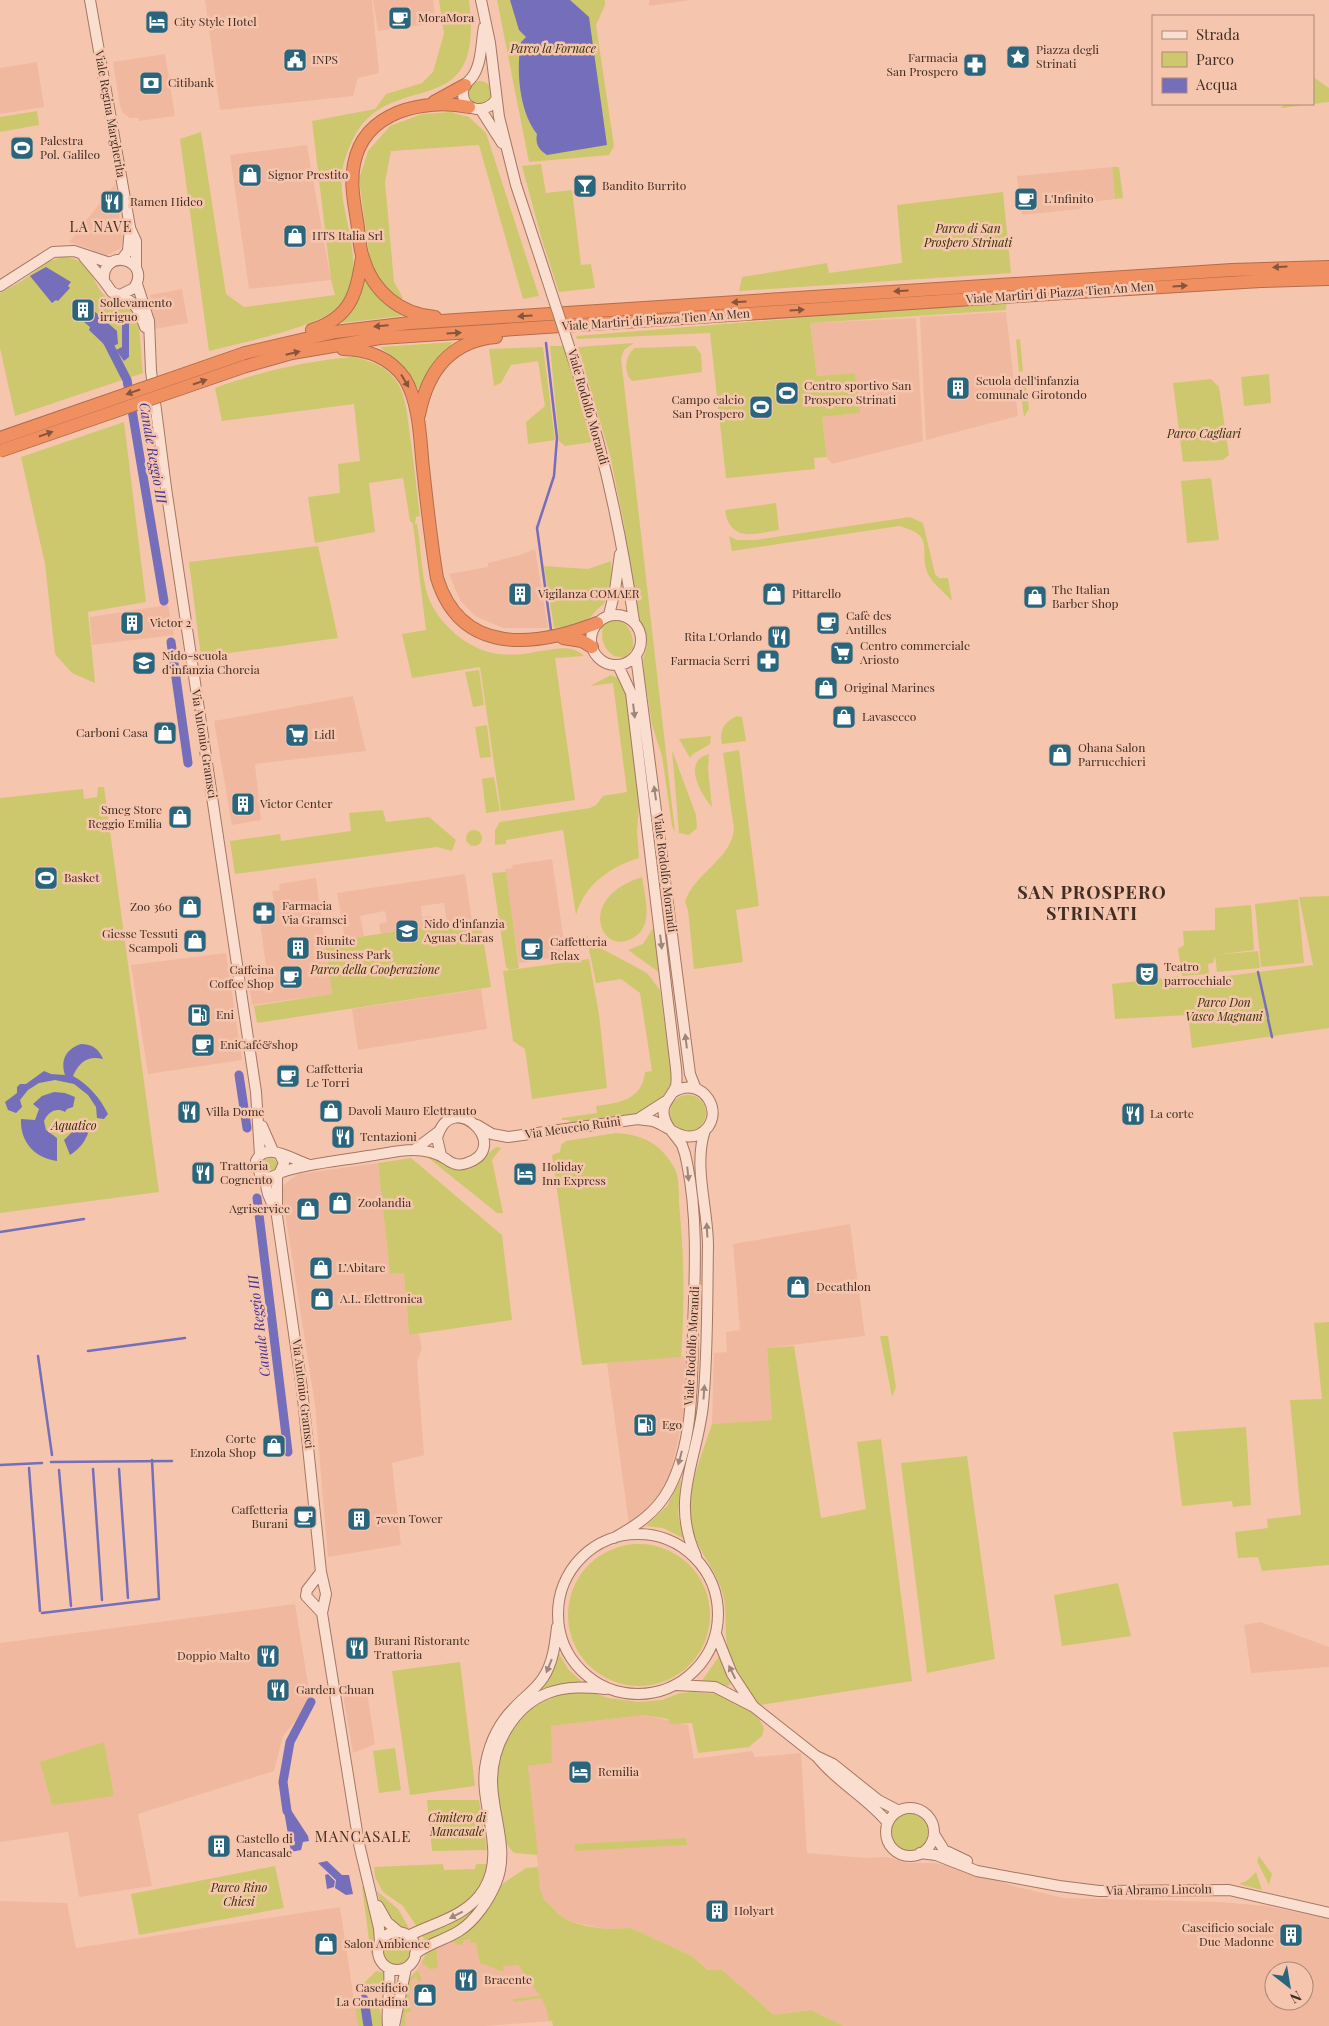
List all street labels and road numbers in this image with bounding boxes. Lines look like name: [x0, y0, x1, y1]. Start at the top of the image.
street label: Viale Regina Margherita: [92, 48, 130, 179]
street label: Viale Martiri di Piazza Tien An Men: [964, 277, 1154, 307]
street label: Viale Martiri di Piazza Tien An Men: [560, 304, 750, 334]
street label: Viale Rodolfo Morandi: [565, 346, 613, 467]
street label: Via Antonio Gramsci: [188, 687, 222, 800]
street label: Viale Rodolfo Morandi: [651, 812, 681, 934]
street label: Via Meuccio Ruini: [523, 1112, 622, 1142]
street label: Viale Rodolfo Morandi: [680, 1285, 702, 1407]
street label: Via Antonio Gramsci: [289, 1337, 319, 1450]
street label: Via Abramo Lincoln: [1105, 1880, 1212, 1898]

